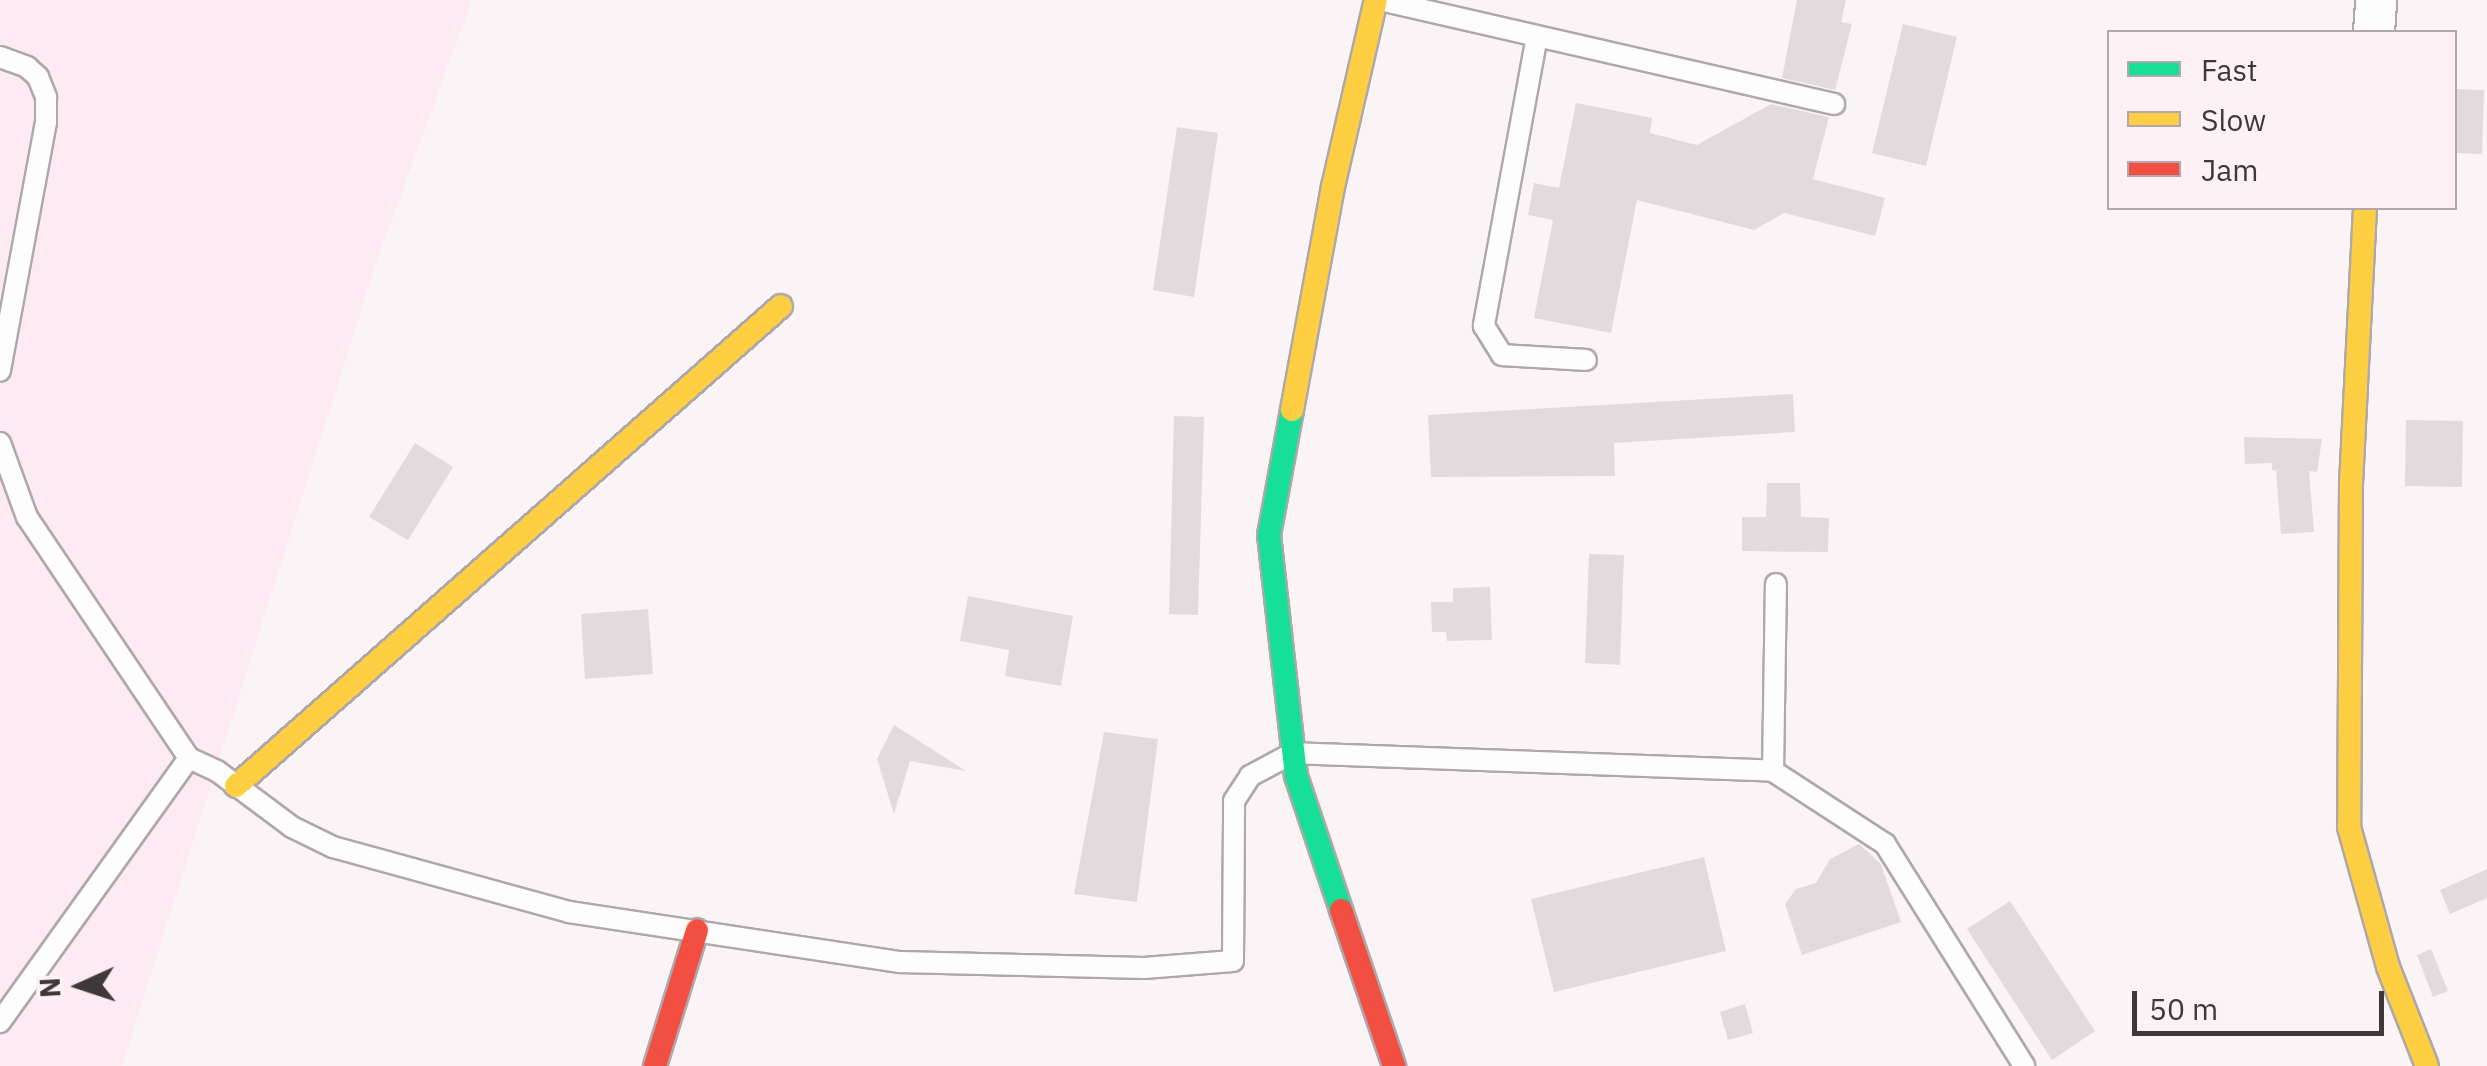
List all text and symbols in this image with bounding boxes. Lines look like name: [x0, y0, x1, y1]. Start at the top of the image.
legend: [2107, 30, 2457, 210]
text: Fast: [2201, 50, 2258, 89]
text: Slow: [2201, 100, 2266, 139]
text: Jam: [2201, 150, 2259, 189]
north arrow: [30, 936, 130, 1036]
scale bar: [2137, 971, 2390, 1033]
text: N: [31, 977, 69, 999]
text: 50 m: [2149, 989, 2218, 1028]

